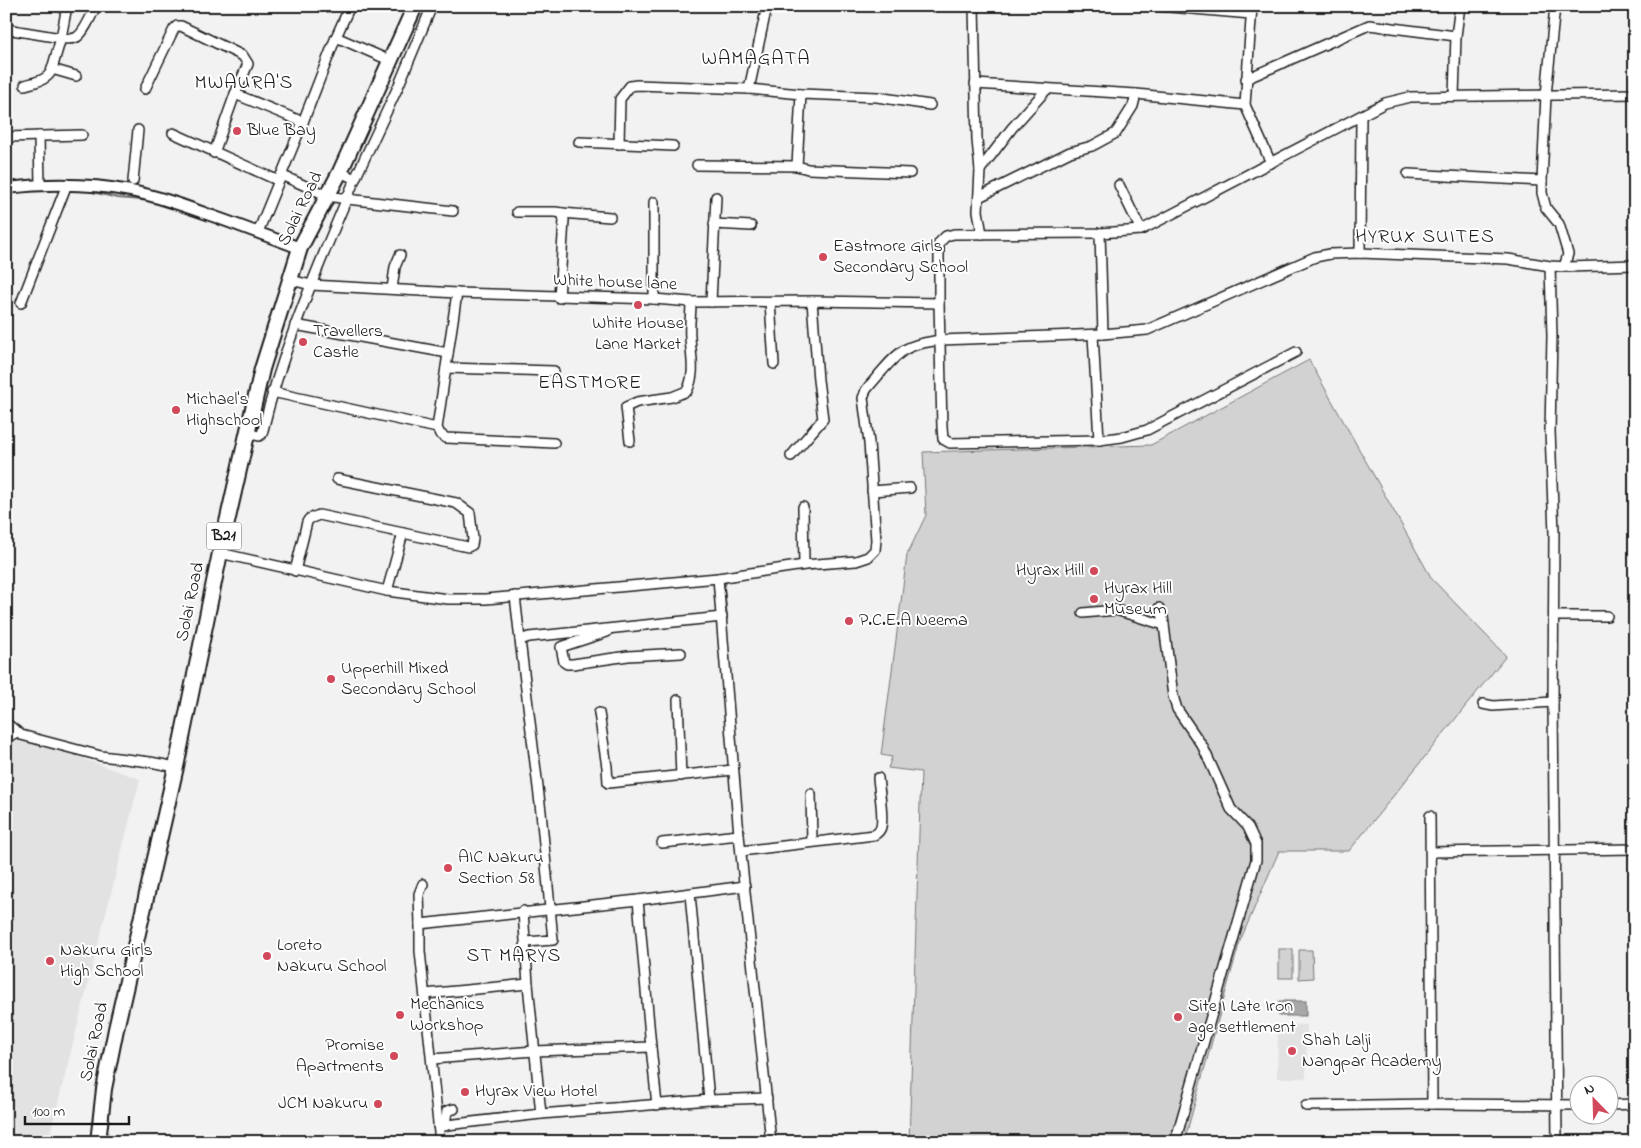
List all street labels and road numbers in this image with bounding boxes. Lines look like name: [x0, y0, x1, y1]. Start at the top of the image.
street label: Solai Road: [272, 167, 330, 251]
street label: White house lane: [553, 268, 678, 298]
road number: B21: [206, 522, 242, 550]
street label: Solai Road: [170, 560, 212, 644]
street label: Solai Road: [74, 1000, 116, 1084]

